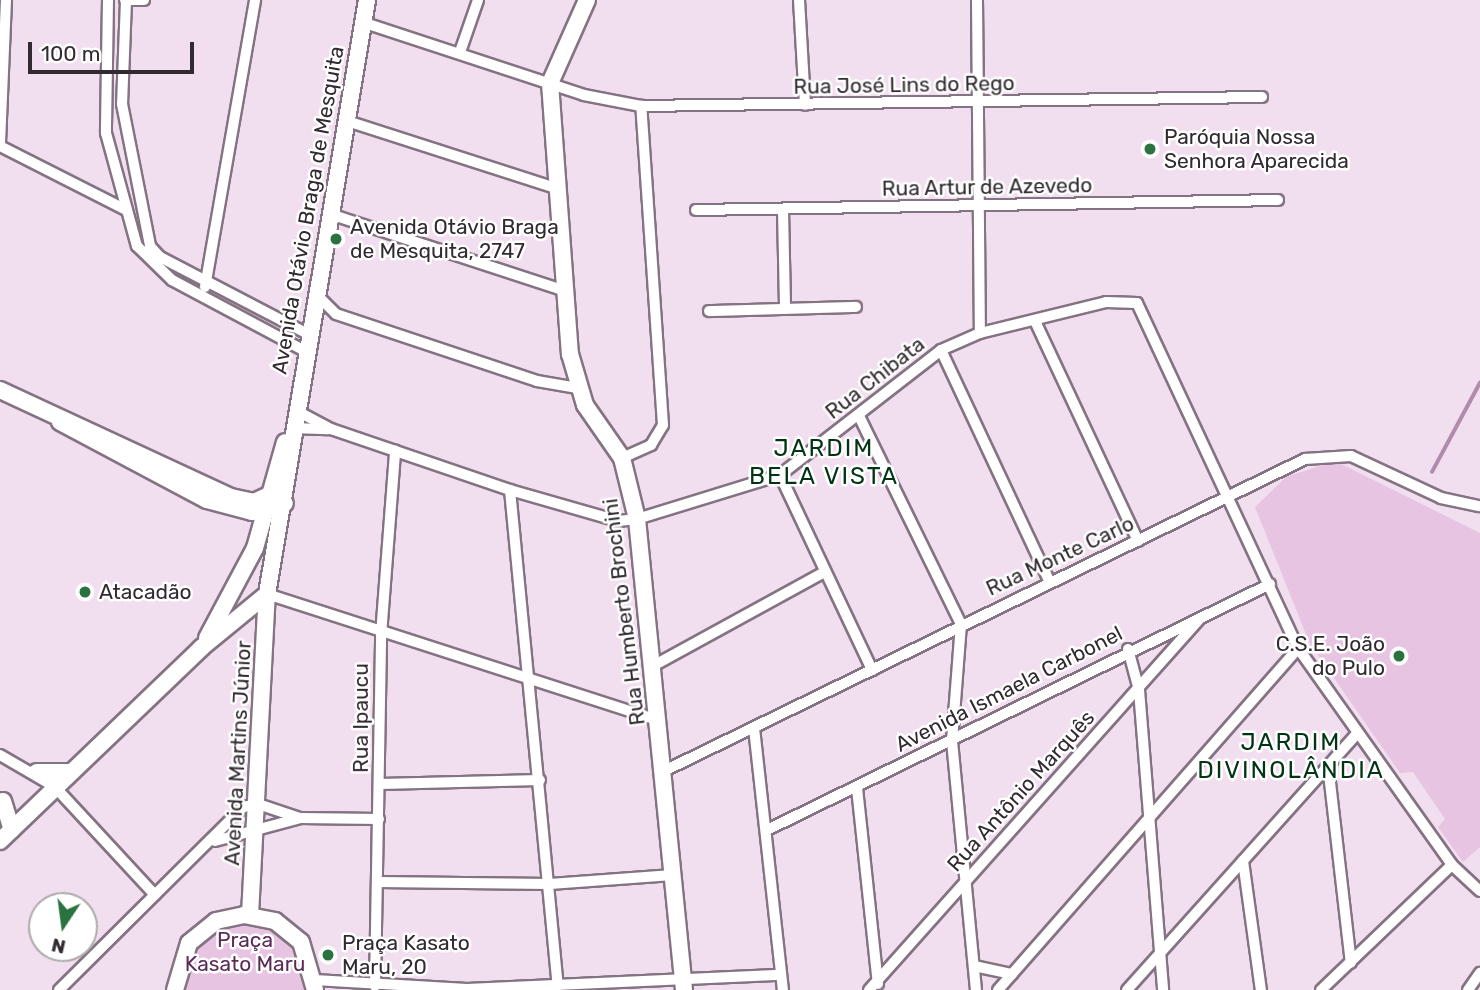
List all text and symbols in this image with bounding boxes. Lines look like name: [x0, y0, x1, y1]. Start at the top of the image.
scale bar: [32, 28, 198, 72]
text: 100 m: [41, 41, 100, 66]
street label: Avenida Otávio Braga de Mesquita: [267, 44, 349, 376]
street label: Rua José Lins do Rego: [793, 70, 1015, 100]
place label: Paróquia Nossa Senhora Aparecida: [1164, 124, 1349, 174]
marker: Paróquia Nossa Senhora Aparecida: [1142, 141, 1158, 157]
street label: Rua Artur de Azevedo: [881, 173, 1093, 201]
place label: Avenida Otávio Braga de Mesquita, 2747: [350, 214, 559, 264]
marker: Avenida Otávio Braga de Mesquita, 2747: [328, 231, 344, 247]
street label: Rua Chibata: [820, 332, 930, 424]
district label: JARDIM BELA VISTA: [750, 435, 898, 491]
street label: Rua Humberto Brochini: [598, 497, 650, 727]
street label: Rua Monte Carlo: [982, 511, 1138, 601]
place label: Atacadão: [99, 579, 192, 605]
marker: Atacadão: [77, 584, 93, 600]
street label: Avenida Ismaela Carbonel: [891, 621, 1127, 757]
place label: C.S.E. João do Pulo: [1276, 631, 1385, 681]
street label: Avenida Martins Júnior: [220, 640, 256, 866]
marker: C.S.E. João do Pulo: [1391, 648, 1407, 664]
street label: Rua Ipaucu: [348, 663, 374, 773]
street label: Rua Antônio Marquês: [942, 705, 1100, 877]
district label: JARDIM DIVINOLÂNDIA: [1199, 729, 1383, 785]
north arrow: [28, 892, 98, 962]
park label: Praça Kasato Maru: [185, 927, 305, 977]
place label: Praça Kasato Maru, 20: [342, 930, 470, 980]
text: N: [49, 933, 68, 959]
marker: Praça Kasato Maru, 20: [320, 947, 336, 963]

